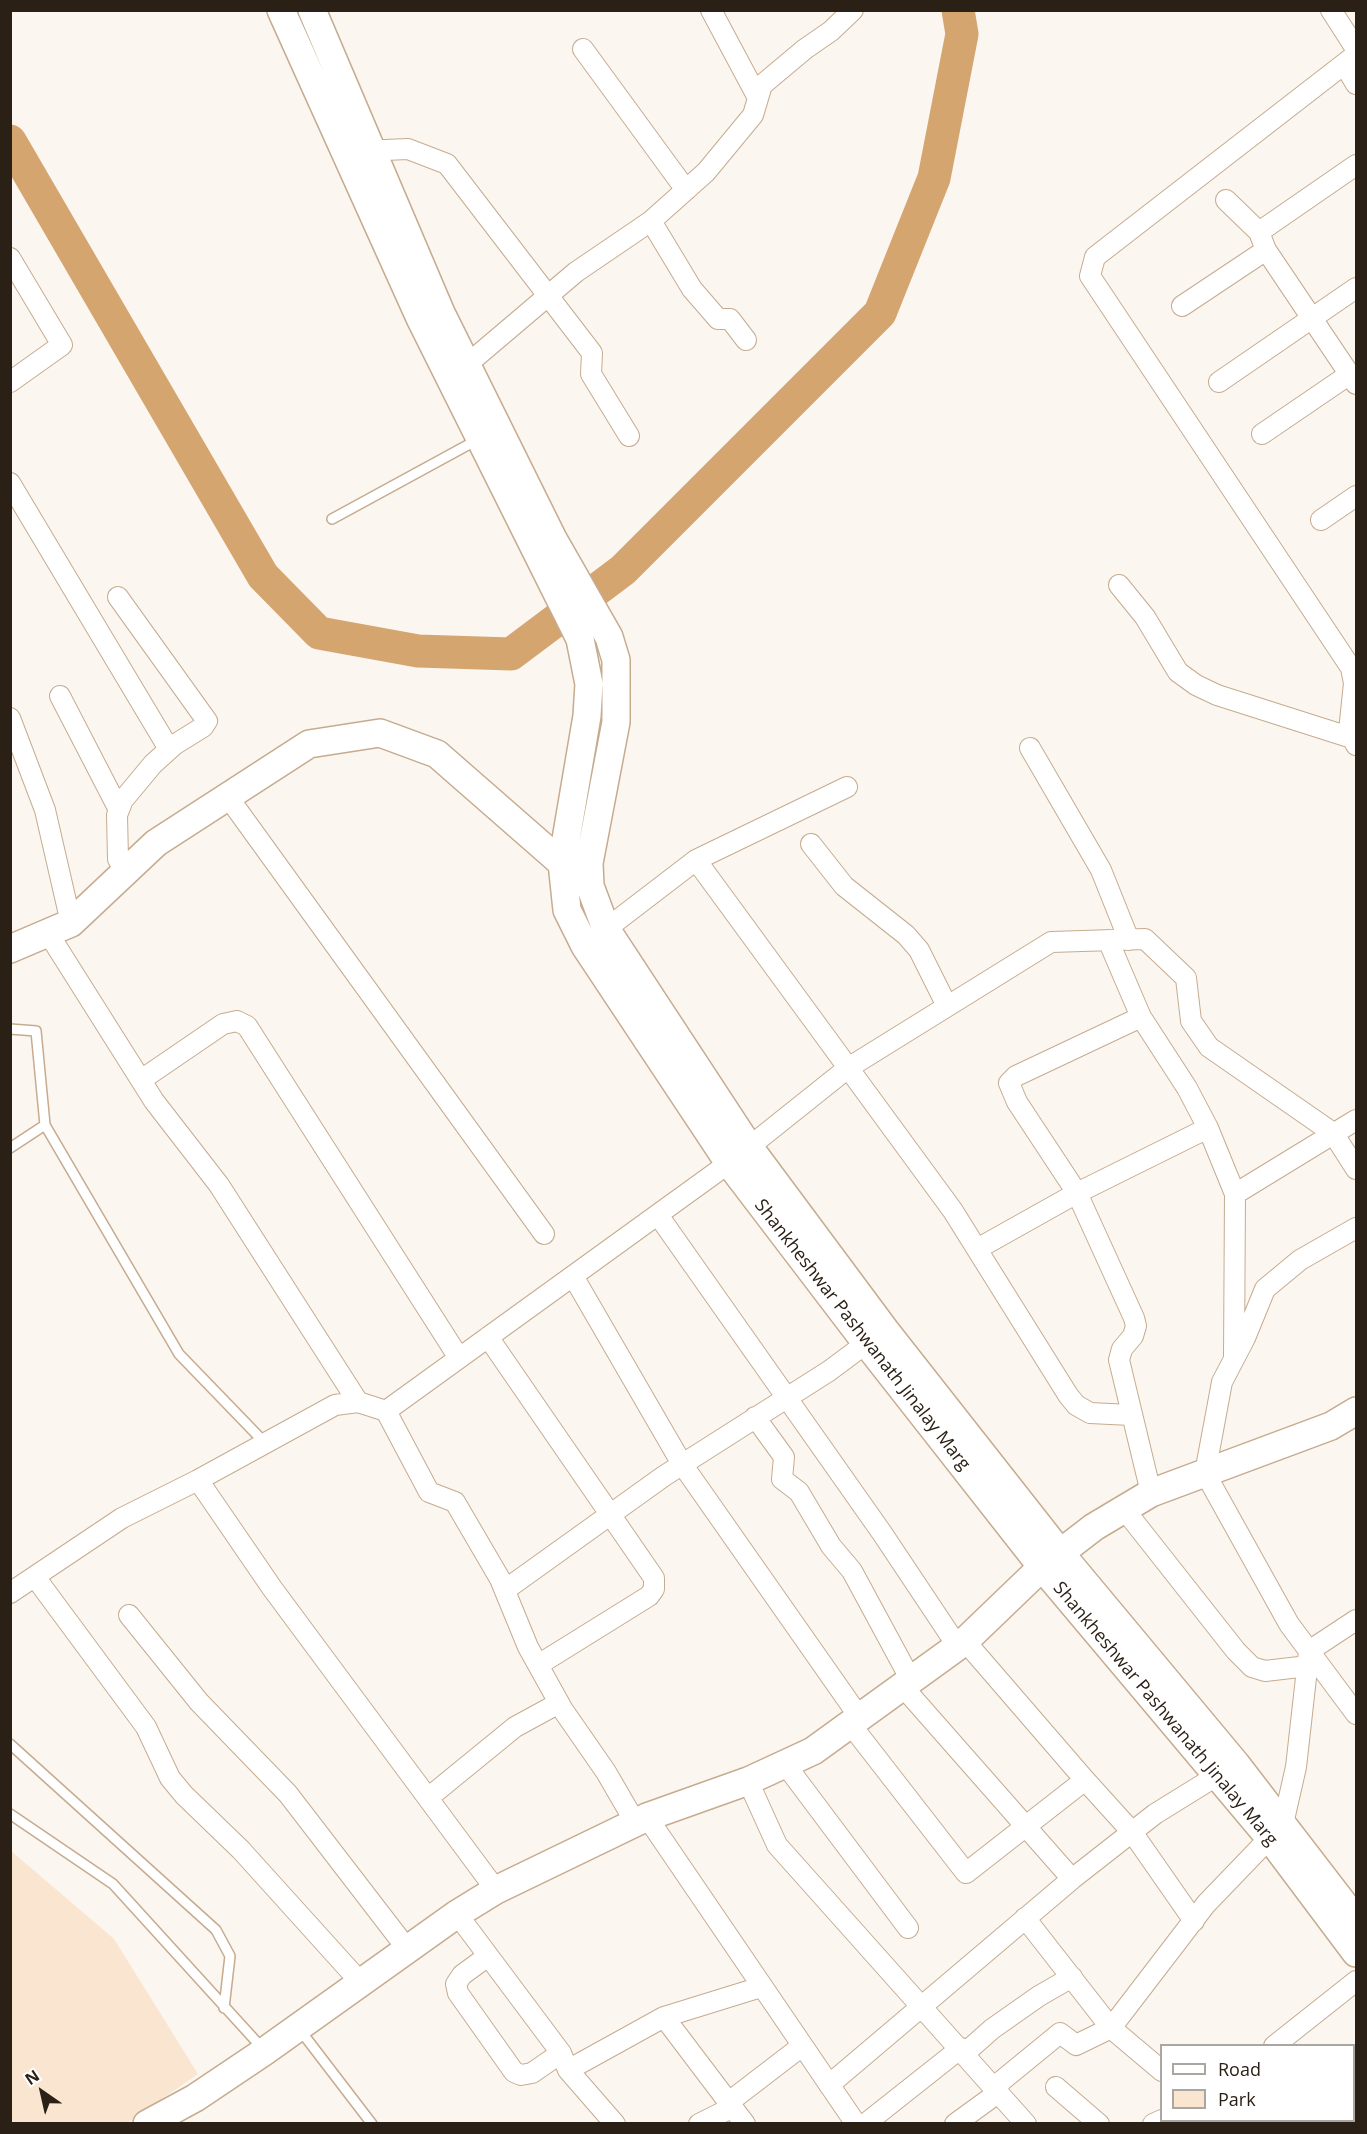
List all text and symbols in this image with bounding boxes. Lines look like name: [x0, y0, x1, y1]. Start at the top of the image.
street label: Shankheshwar Pashwanath Jinalay Marg: [750, 1195, 974, 1475]
street label: Shankheshwar Pashwanath Jinalay Marg: [1048, 1578, 1282, 1850]
legend: [1160, 2044, 1355, 2122]
text: Road: [1218, 2057, 1261, 2081]
north arrow: [12, 2062, 72, 2122]
text: N: [20, 2064, 43, 2090]
text: Park: [1218, 2087, 1256, 2111]

